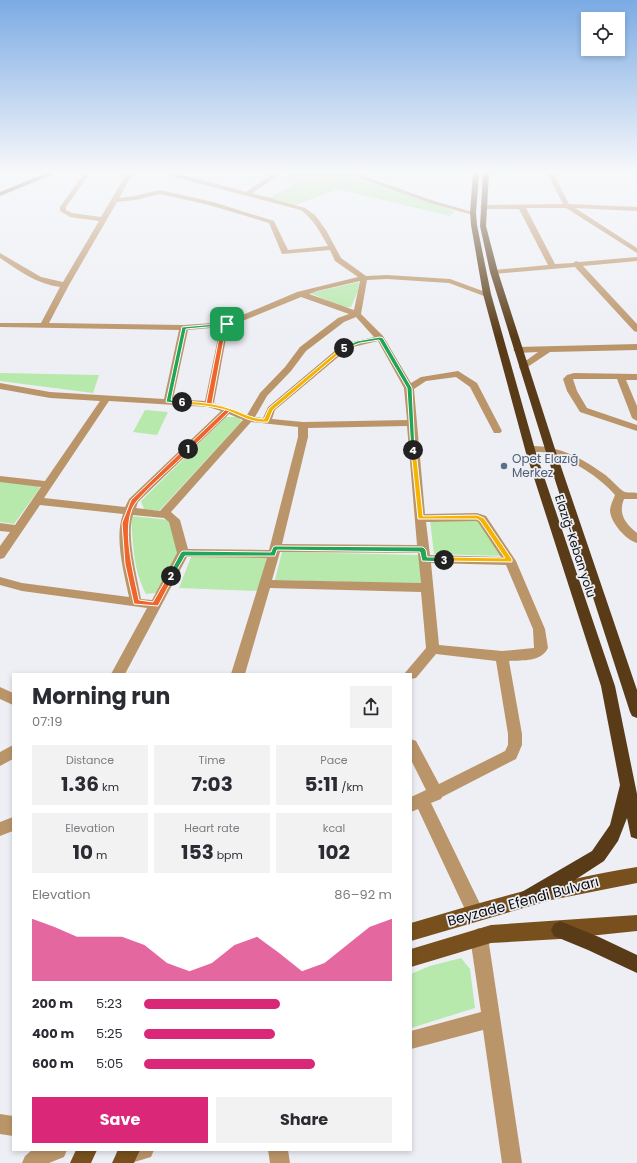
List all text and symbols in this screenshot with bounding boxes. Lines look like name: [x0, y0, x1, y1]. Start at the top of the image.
map controls: [581, 12, 625, 56]
button: locate: [581, 12, 625, 56]
pin: [210, 307, 244, 341]
icon: arrive: [216, 313, 238, 335]
pin: 5: [334, 338, 354, 358]
text: 5: [340, 340, 348, 356]
pin: 6: [172, 392, 192, 412]
text: 6: [178, 394, 186, 410]
pin: 1: [178, 439, 198, 459]
pin: 4: [403, 440, 423, 460]
text: 1: [186, 441, 190, 457]
text: 4: [409, 442, 417, 458]
place label: Opet Elazığ Merkez: [512, 450, 578, 481]
marker: Opet Elazığ Merkez: [499, 461, 509, 471]
street label: Elazığ-Keban yolu: [551, 492, 600, 599]
pin: 3: [434, 550, 454, 570]
text: 3: [441, 552, 447, 568]
pin: 2: [161, 566, 181, 586]
text: 2: [168, 568, 174, 584]
text: Morning run: [32, 681, 170, 712]
button: share: [350, 686, 392, 728]
text: 07:19: [32, 712, 62, 731]
text: Distance: [66, 752, 114, 768]
text: Time: [199, 752, 225, 768]
text: Pace: [320, 752, 348, 768]
text: 1.36: [61, 770, 99, 798]
text: 7:03: [191, 770, 233, 798]
text: 5:11: [305, 770, 338, 798]
text: km: [99, 779, 119, 795]
text: /km: [338, 779, 363, 795]
text: Elevation: [65, 820, 115, 836]
text: Heart rate: [184, 820, 240, 836]
text: kcal: [323, 820, 345, 836]
text: 10: [73, 838, 93, 866]
text: 153: [181, 838, 214, 866]
text: 102: [318, 838, 350, 866]
text: m: [93, 847, 107, 863]
text: bpm: [214, 847, 243, 863]
street label: Beyzade Efendi Bulvarı: [445, 871, 601, 931]
text: Elevation: [32, 885, 91, 904]
text: 86–92 m: [334, 885, 392, 904]
text: 200 m: [32, 994, 73, 1013]
text: 5:23: [96, 994, 122, 1013]
text: 400 m: [32, 1024, 74, 1043]
text: 5:25: [96, 1024, 123, 1043]
text: 600 m: [32, 1054, 74, 1073]
text: 5:05: [96, 1054, 123, 1073]
button: Save: [32, 1097, 208, 1143]
button: Share: [216, 1097, 392, 1143]

